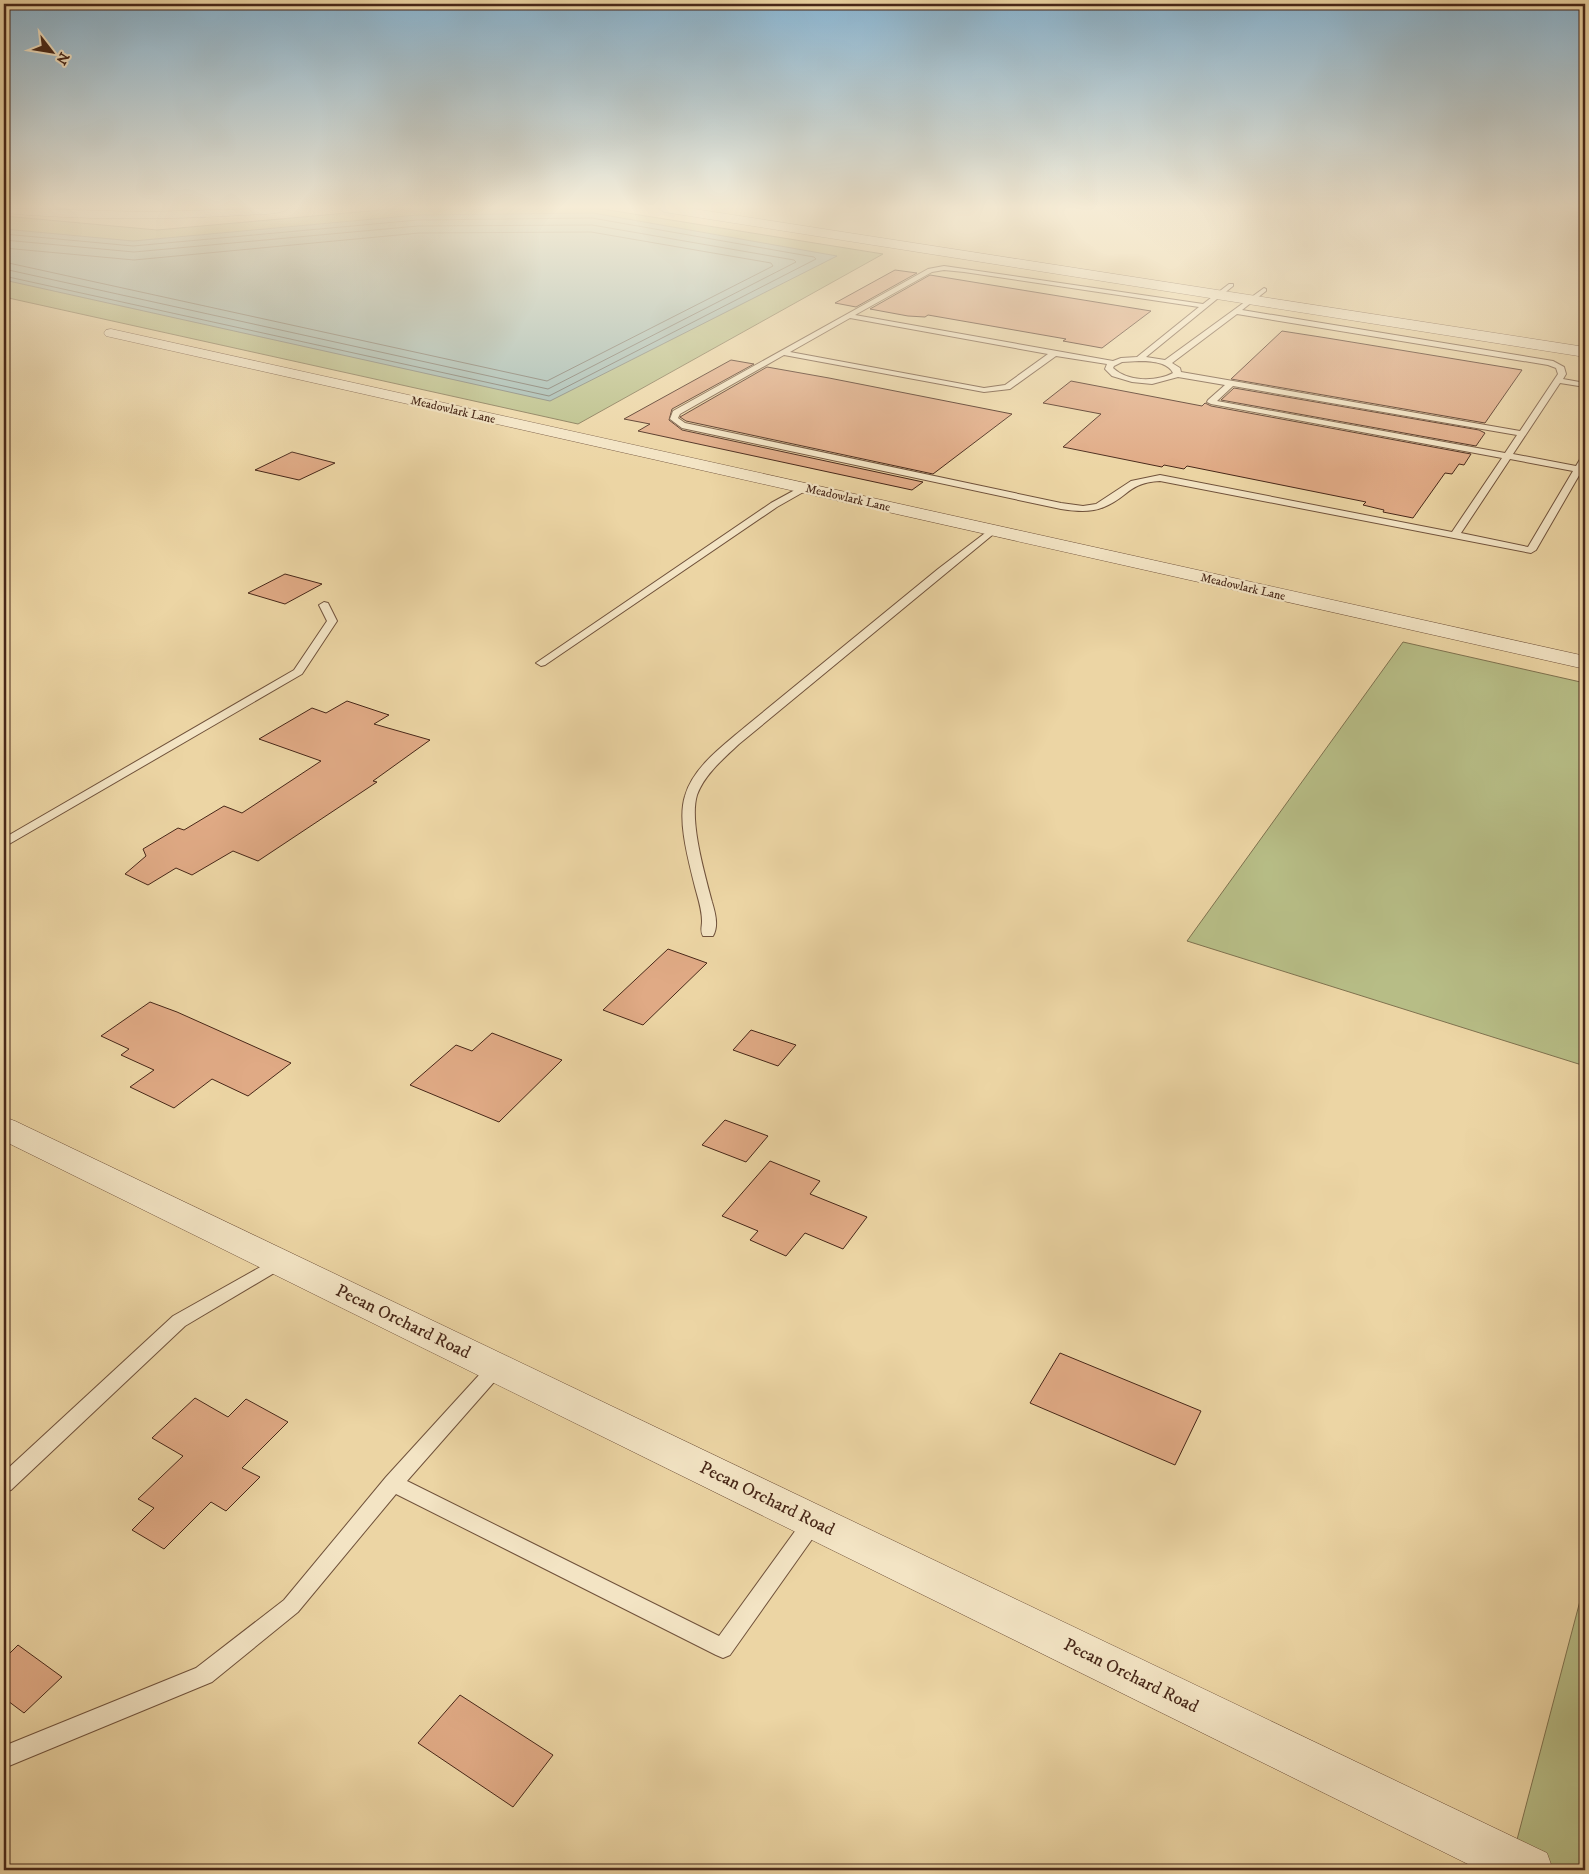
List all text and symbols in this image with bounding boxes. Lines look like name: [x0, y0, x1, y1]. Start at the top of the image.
north arrow: [28, 28, 78, 78]
text: N: [51, 49, 73, 68]
street label: Meadowlark Lane: [409, 393, 497, 427]
street label: Meadowlark Lane: [804, 481, 892, 515]
street label: Meadowlark Lane: [1199, 570, 1287, 604]
street label: Pecan Orchard Road: [332, 1280, 474, 1364]
street label: Pecan Orchard Road: [696, 1457, 838, 1541]
street label: Pecan Orchard Road: [1060, 1634, 1202, 1718]

